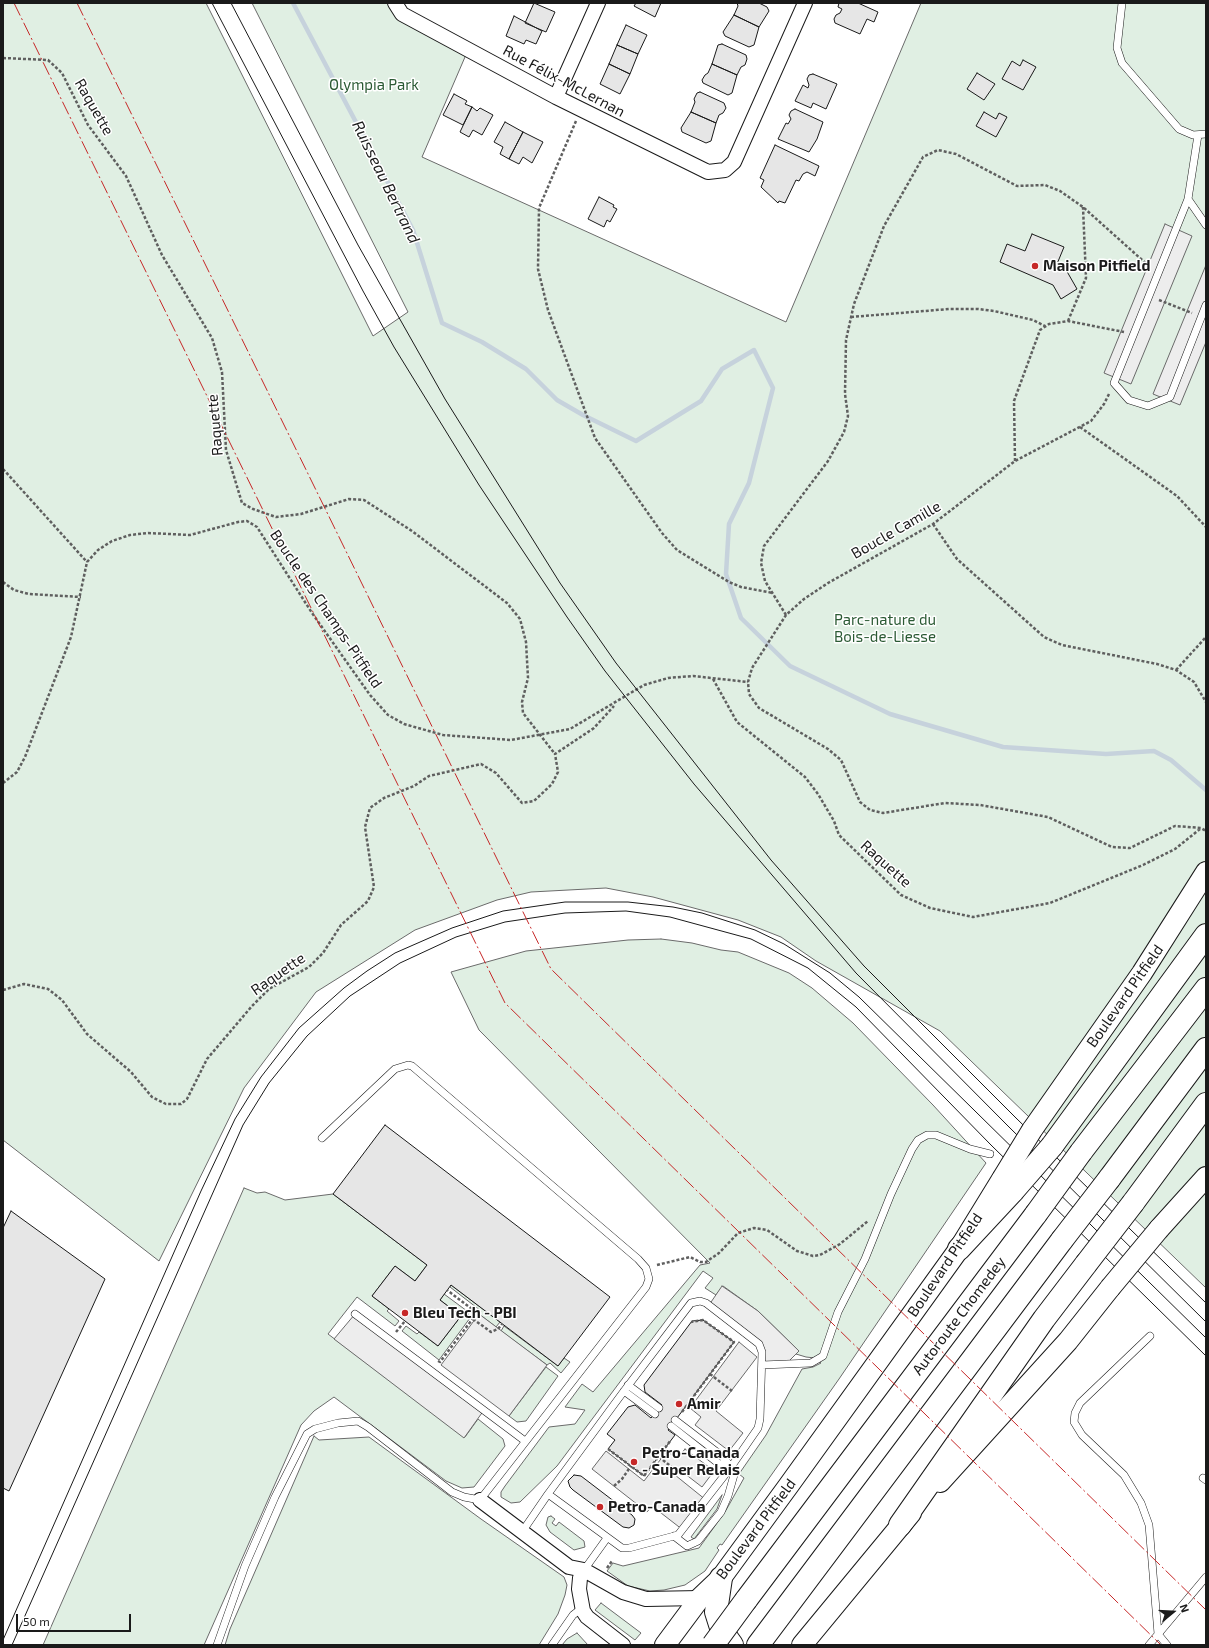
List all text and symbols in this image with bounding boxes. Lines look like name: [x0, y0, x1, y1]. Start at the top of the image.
street label: Rue Félix-McLernan: [500, 41, 628, 121]
street label: Raquette: [71, 76, 117, 138]
park label: Olympia Park: [329, 76, 419, 94]
water label: Ruisseau Bertrand: [348, 118, 424, 246]
place label: Maison Pitfield: [1043, 257, 1150, 275]
marker: Maison Pitfield: [1030, 261, 1040, 271]
street label: Raquette: [203, 393, 227, 457]
street label: Boucle Camille: [848, 497, 944, 563]
street label: Boucle des Champs-Pitfield: [266, 526, 386, 692]
park label: Parc-nature du Bois-de-Liesse: [834, 611, 936, 646]
street label: Raquette: [857, 837, 915, 891]
street label: Boulevard Pitfield: [1083, 941, 1167, 1051]
street label: Raquette: [247, 949, 309, 999]
street label: Boulevard Pitfield: [904, 1210, 986, 1320]
street label: Autoroute Chomedey: [909, 1253, 1009, 1379]
place label: Bleu Tech - PBI: [413, 1304, 517, 1322]
marker: Bleu Tech - PBI: [400, 1308, 410, 1318]
place label: Amir: [687, 1395, 721, 1413]
marker: Amir: [674, 1399, 684, 1409]
place label: Petro-Canada - Super Relais: [642, 1444, 740, 1479]
marker: Petro-Canada - Super Relais: [629, 1457, 639, 1467]
street label: Boulevard Pitfield: [712, 1475, 800, 1583]
place label: Petro-Canada: [608, 1498, 706, 1516]
marker: Petro-Canada: [595, 1502, 605, 1512]
north arrow: [1153, 1592, 1193, 1632]
text: N: [1177, 1602, 1192, 1614]
scale bar: [18, 1606, 133, 1632]
text: 50 m: [23, 1614, 50, 1628]

